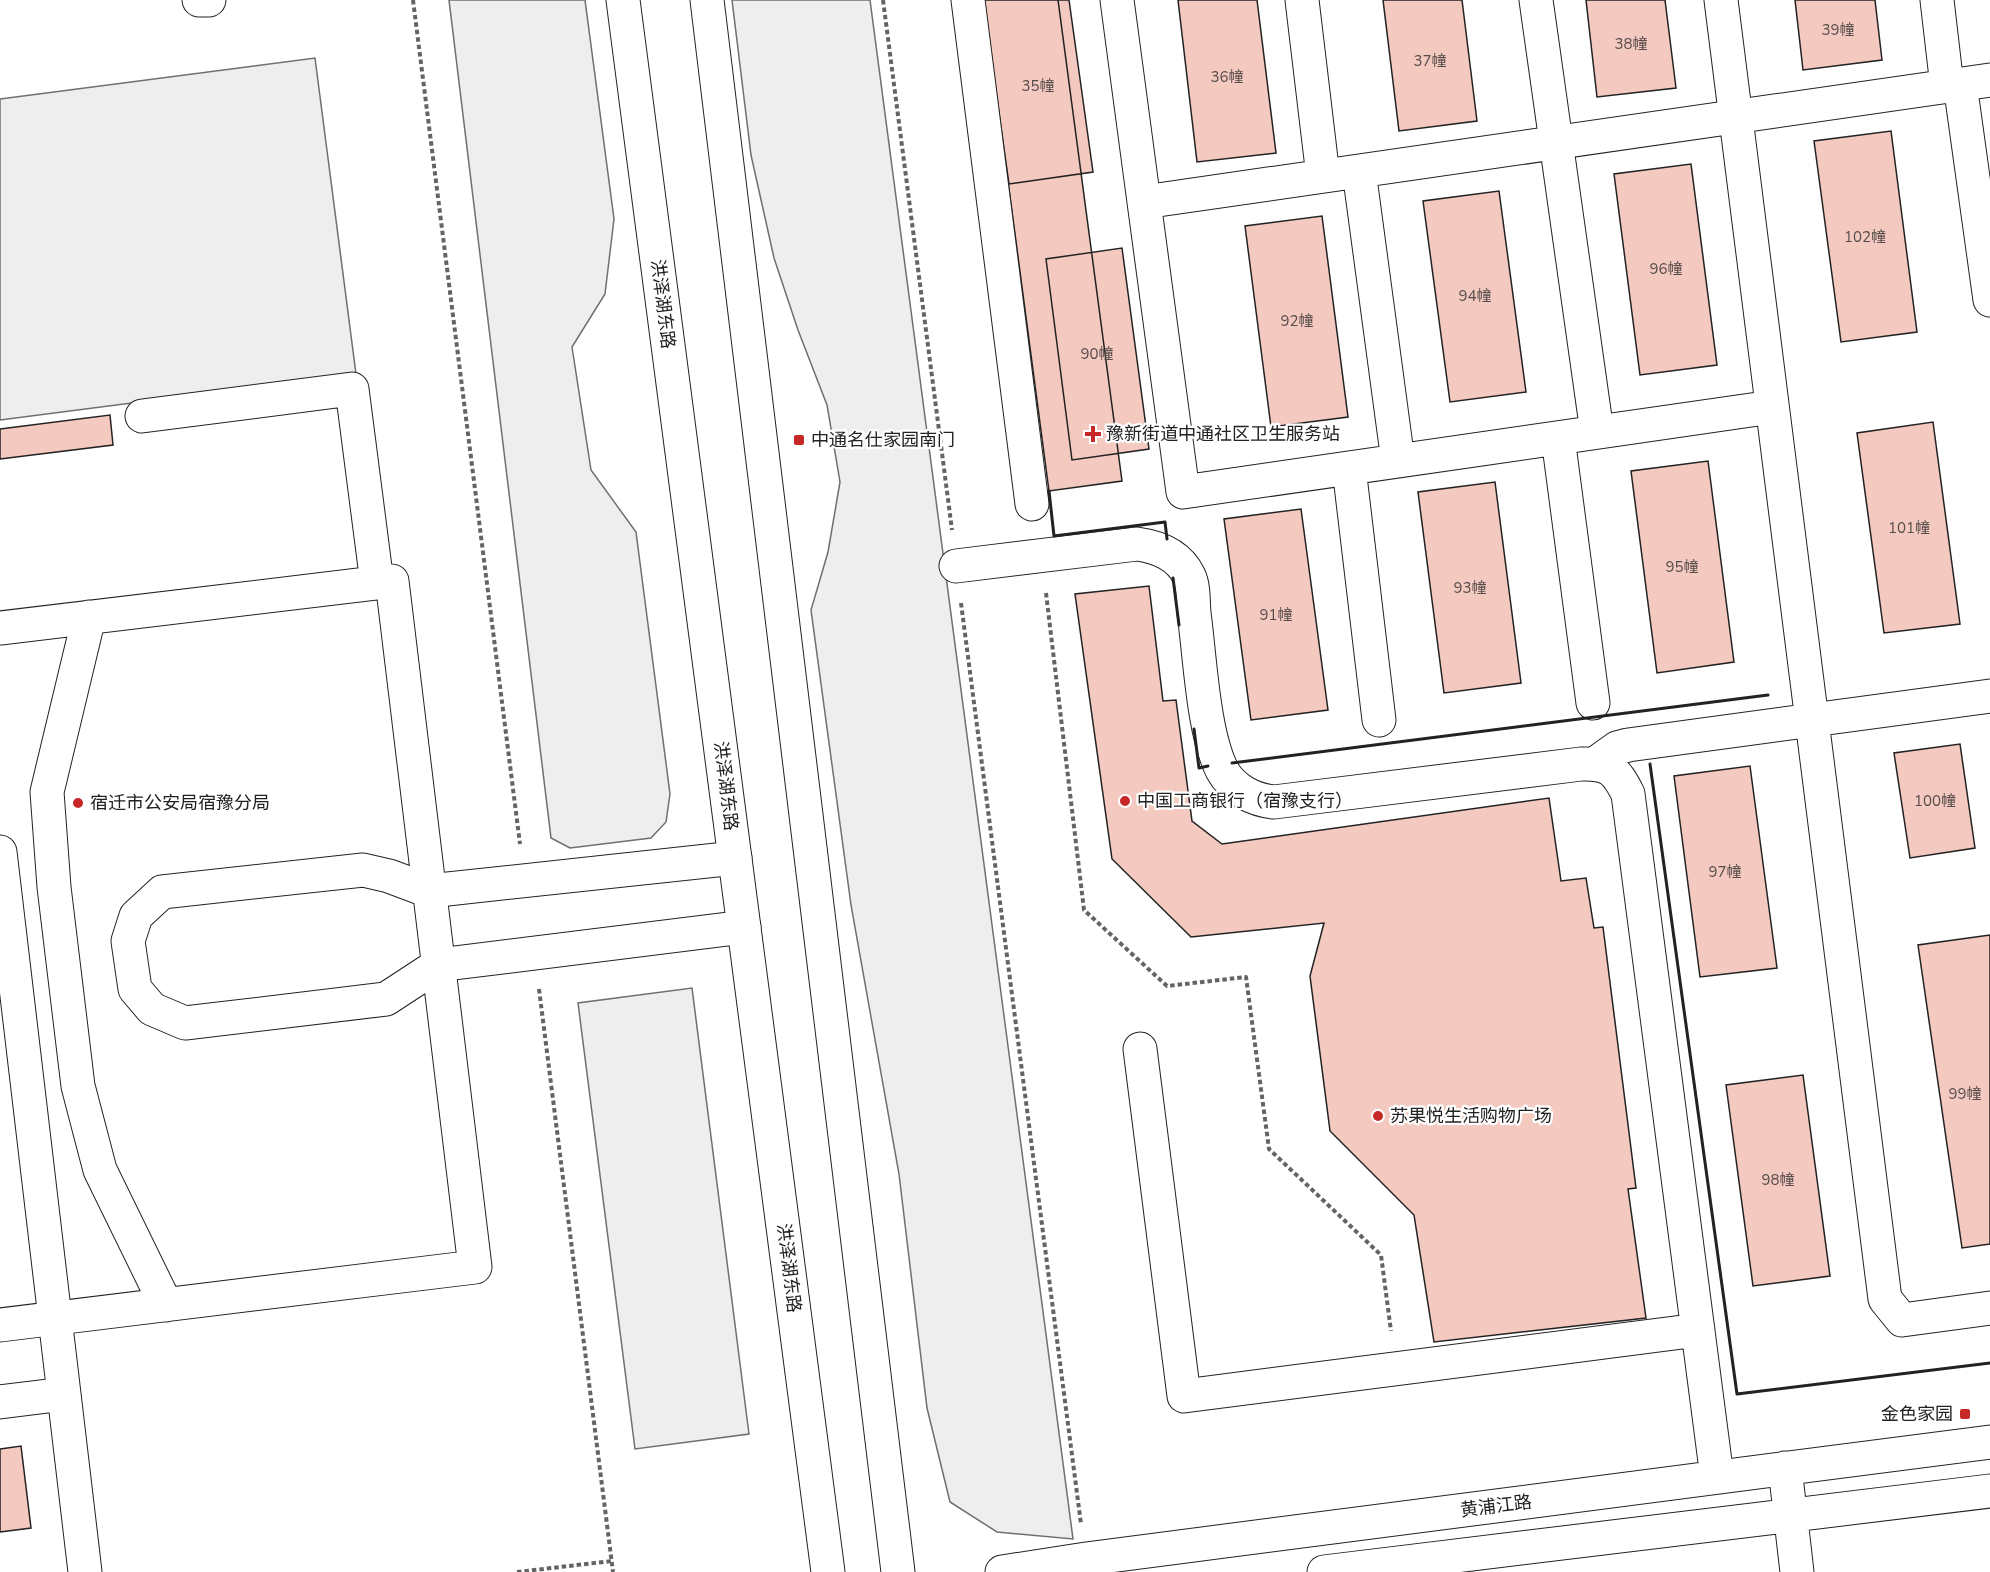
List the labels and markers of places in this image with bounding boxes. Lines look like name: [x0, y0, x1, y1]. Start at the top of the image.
place label: 豫新街道中通社区卫生服务站: [1106, 422, 1340, 446]
marker: 豫新街道中通社区卫生服务站: [1084, 425, 1102, 443]
place label: 中通名仕家园南门: [811, 428, 955, 452]
marker: 中通名仕家园南门: [792, 433, 806, 447]
place label: 中国工商银行（宿豫支行）: [1137, 789, 1353, 813]
place label: 宿迁市公安局宿豫分局: [90, 791, 270, 815]
marker: 中国工商银行（宿豫支行）: [1118, 794, 1132, 808]
marker: 宿迁市公安局宿豫分局: [71, 796, 85, 810]
place label: 苏果悦生活购物广场: [1390, 1104, 1552, 1128]
marker: 苏果悦生活购物广场: [1371, 1109, 1385, 1123]
place label: 金色家园: [1881, 1402, 1953, 1426]
marker: 金色家园: [1958, 1407, 1972, 1421]

